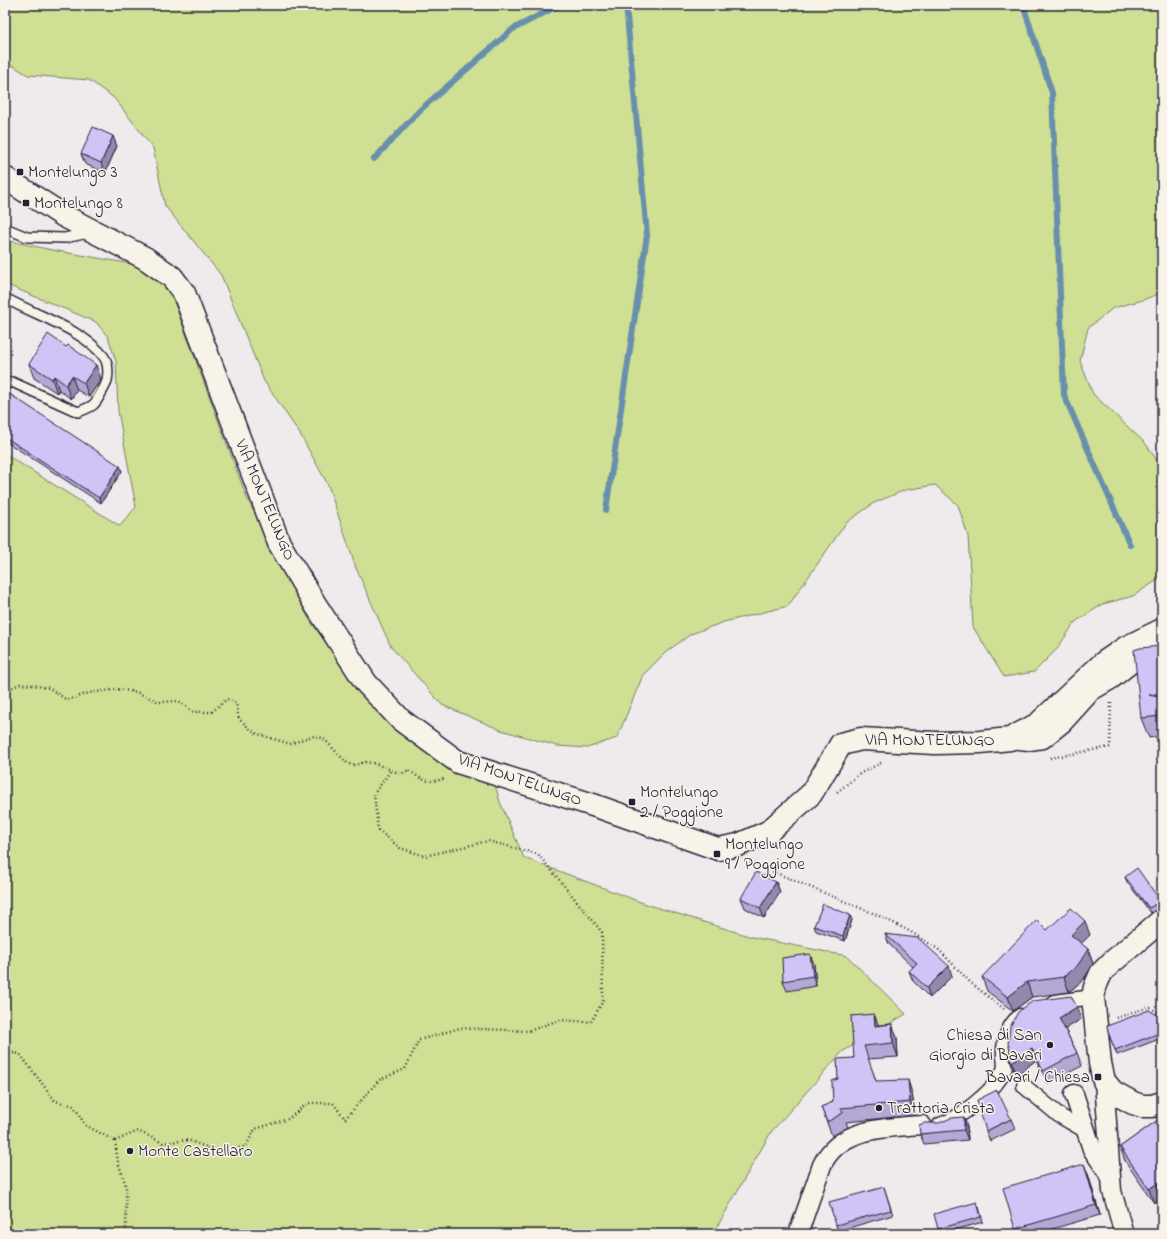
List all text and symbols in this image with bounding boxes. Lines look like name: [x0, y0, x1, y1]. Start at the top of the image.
place label: Montelungo 3: [28, 160, 118, 187]
marker: Montelungo 3: [15, 167, 25, 177]
place label: Montelungo 8: [34, 191, 123, 218]
marker: Montelungo 8: [21, 198, 31, 208]
street label: VIA MONTELUNGO: [228, 435, 302, 565]
street label: VIA MONTELUNGO: [864, 728, 995, 753]
street label: VIA MONTELUNGO: [454, 747, 585, 813]
place label: Montelungo 2 / Poggione: [640, 780, 723, 827]
marker: Montelungo 2 / Poggione: [627, 797, 637, 807]
place label: Montelungo 9 / Poggione: [725, 832, 805, 879]
marker: Montelungo 9 / Poggione: [712, 849, 722, 859]
place label: Chiesa di San Giorgio di Bavari: [929, 1023, 1042, 1070]
marker: Chiesa di San Giorgio di Bavari: [1045, 1040, 1055, 1050]
place label: Bavari / Chiesa: [985, 1065, 1090, 1090]
marker: Bavari / Chiesa: [1093, 1072, 1103, 1082]
place label: Trattoria Crista: [887, 1096, 994, 1121]
marker: Trattoria Crista: [874, 1103, 884, 1113]
place label: Monte Castellaro: [138, 1139, 253, 1164]
marker: Monte Castellaro: [125, 1146, 135, 1156]

